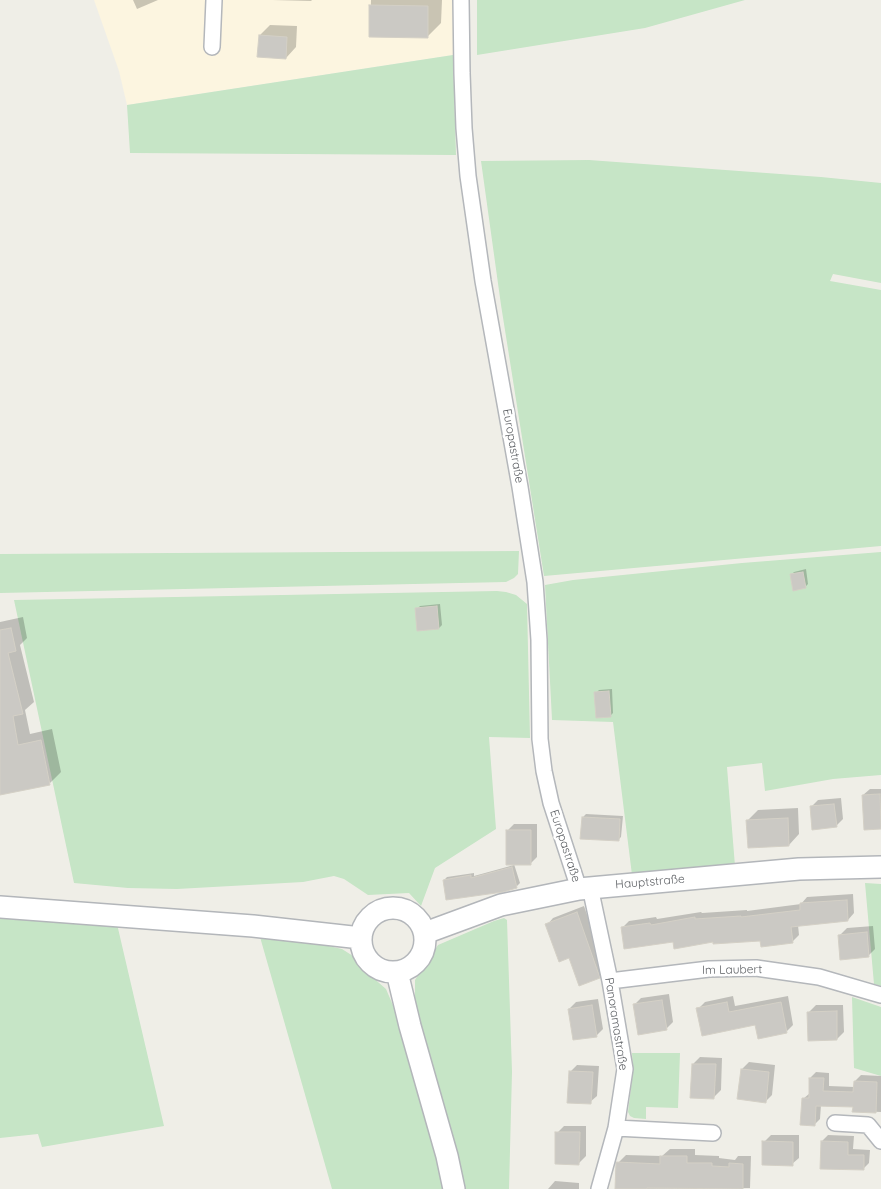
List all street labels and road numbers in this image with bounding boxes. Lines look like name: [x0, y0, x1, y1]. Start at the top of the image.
street label: Europastraße: [499, 408, 527, 484]
street label: Europastraße: [547, 808, 583, 884]
street label: Hauptstraße: [615, 872, 685, 892]
street label: Im Laubert: [702, 962, 762, 978]
street label: Panoramastraße: [602, 976, 630, 1072]

